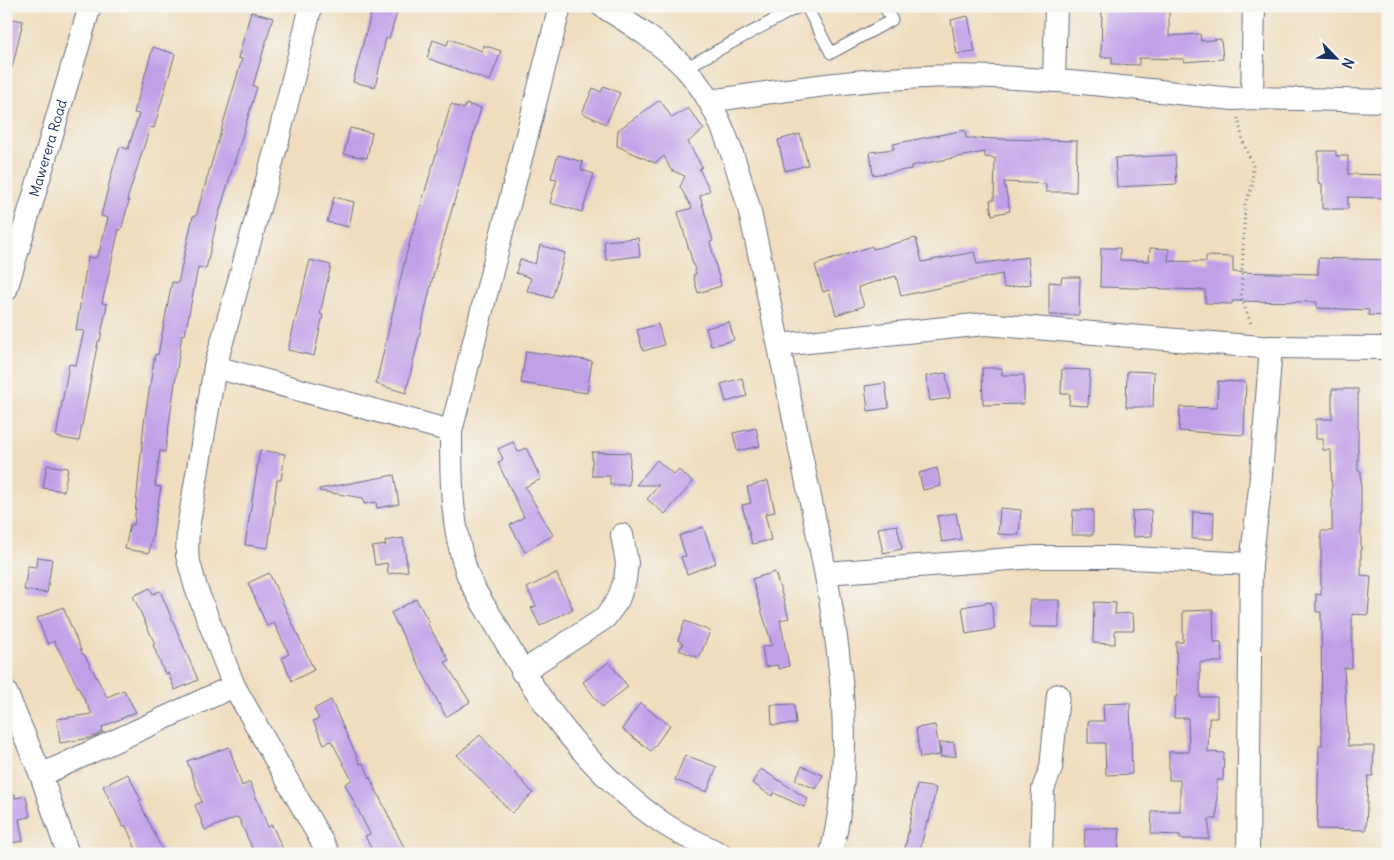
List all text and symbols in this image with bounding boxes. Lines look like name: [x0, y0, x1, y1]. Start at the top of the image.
north arrow: [1312, 32, 1362, 82]
text: N: [1338, 55, 1358, 71]
street label: Mawerera Road: [25, 97, 71, 199]

